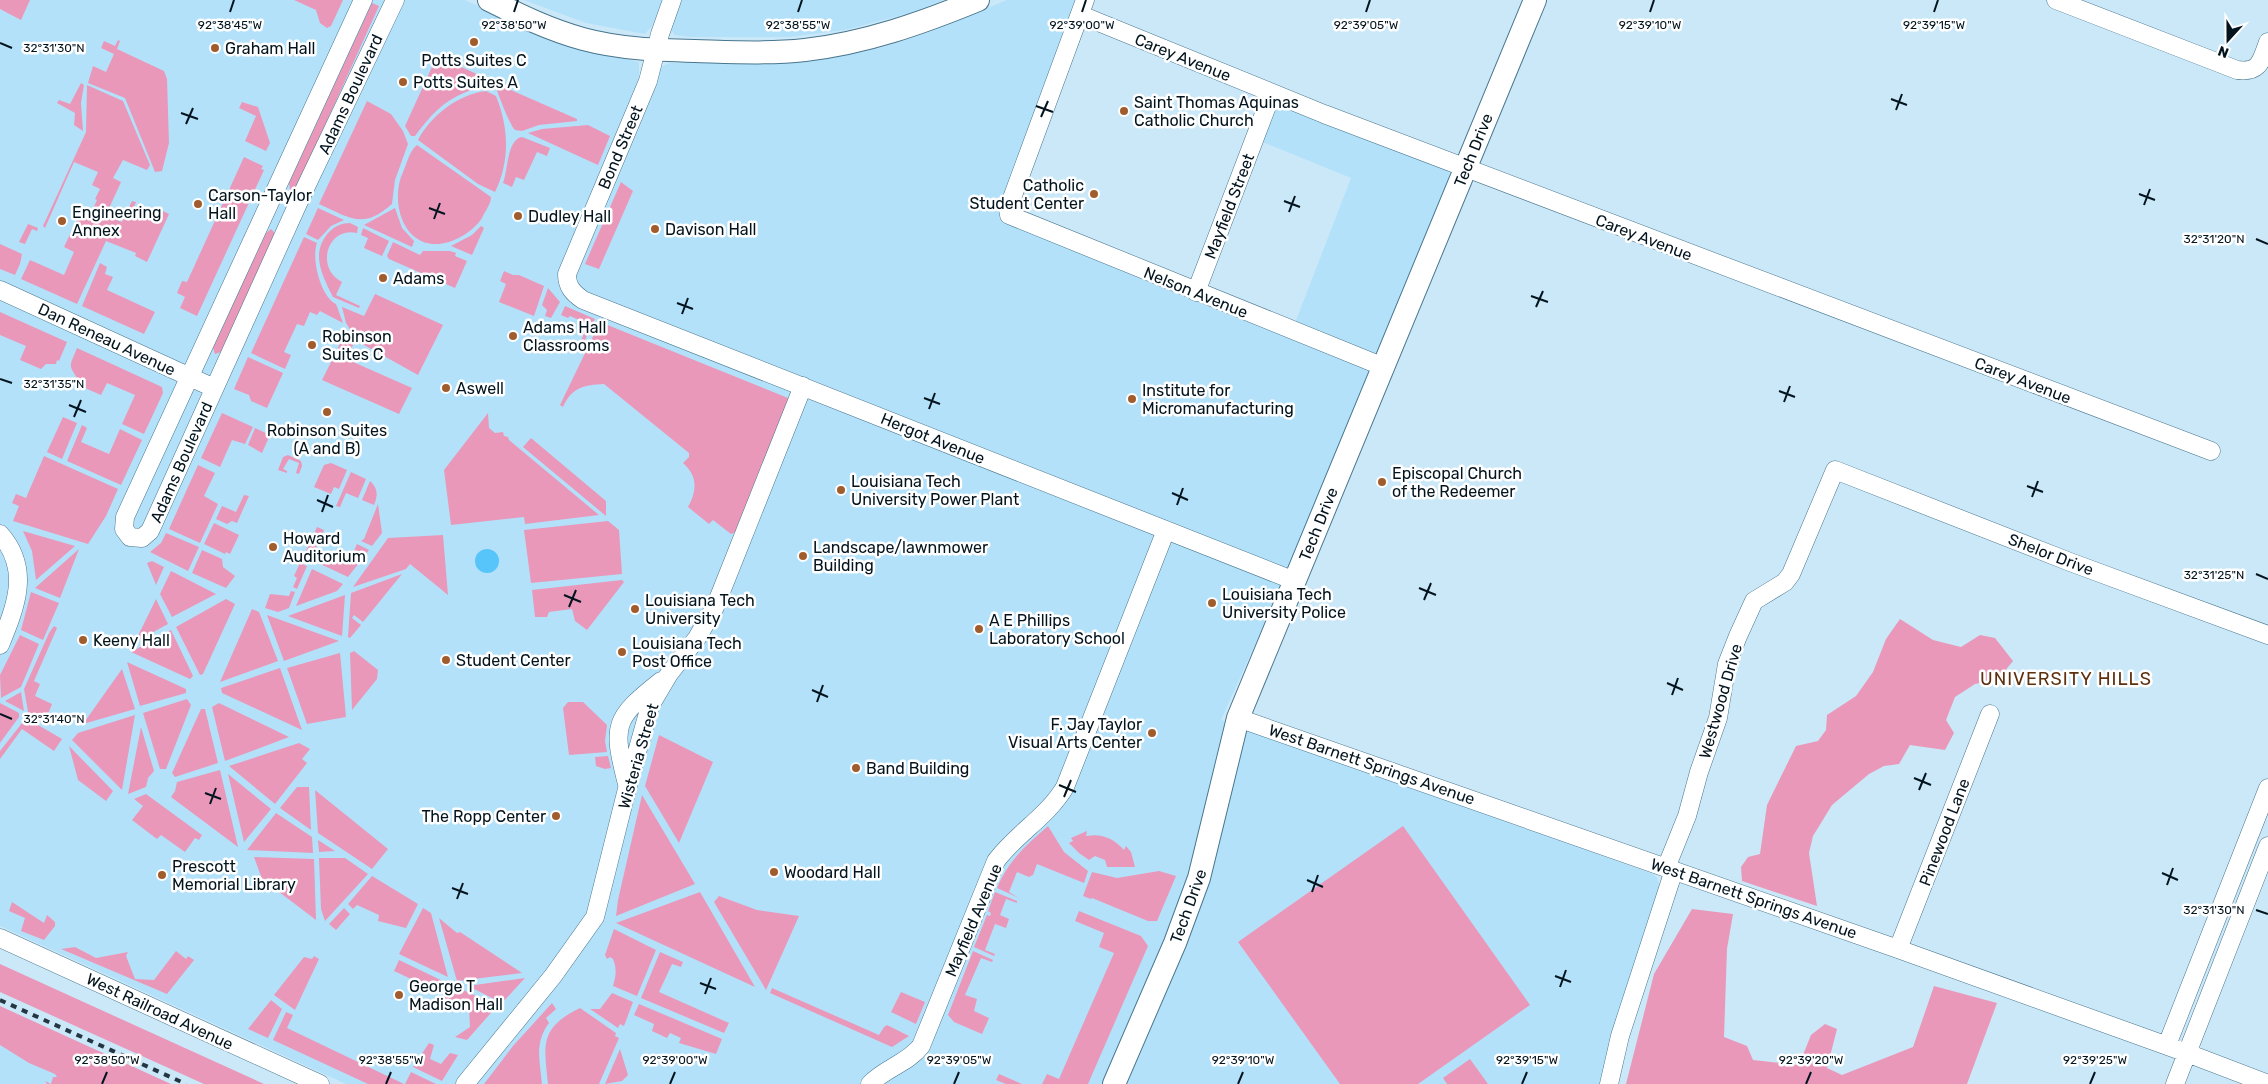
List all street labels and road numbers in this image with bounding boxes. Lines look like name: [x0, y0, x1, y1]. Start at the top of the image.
street label: Carey Avenue: [1132, 30, 1234, 85]
street label: Adams Boulevard: [314, 31, 387, 157]
street label: Bond Street: [594, 102, 647, 192]
street label: Tech Drive: [1450, 111, 1497, 190]
street label: Mayfield Street: [1201, 151, 1258, 262]
street label: Carey Avenue: [1593, 210, 1695, 265]
street label: Nelson Avenue: [1141, 263, 1251, 322]
street label: Dan Reneau Avenue: [35, 299, 179, 380]
street label: Carey Avenue: [1972, 353, 2074, 408]
street label: Adams Boulevard: [146, 399, 217, 526]
street label: Hergot Avenue: [878, 409, 988, 468]
street label: Tech Drive: [1295, 485, 1342, 564]
street label: Shelor Drive: [2005, 529, 2096, 579]
street label: Westwood Drive: [1695, 641, 1746, 761]
street label: Wisteria Street: [614, 701, 663, 811]
street label: West Barnett Springs Avenue: [1266, 720, 1477, 809]
street label: Pinewood Lane: [1915, 776, 1974, 889]
street label: West Barnett Springs Avenue: [1648, 854, 1859, 943]
street label: Mayfield Avenue: [941, 861, 1006, 980]
street label: Tech Drive: [1166, 866, 1211, 946]
street label: West Railroad Avenue: [83, 969, 236, 1054]

